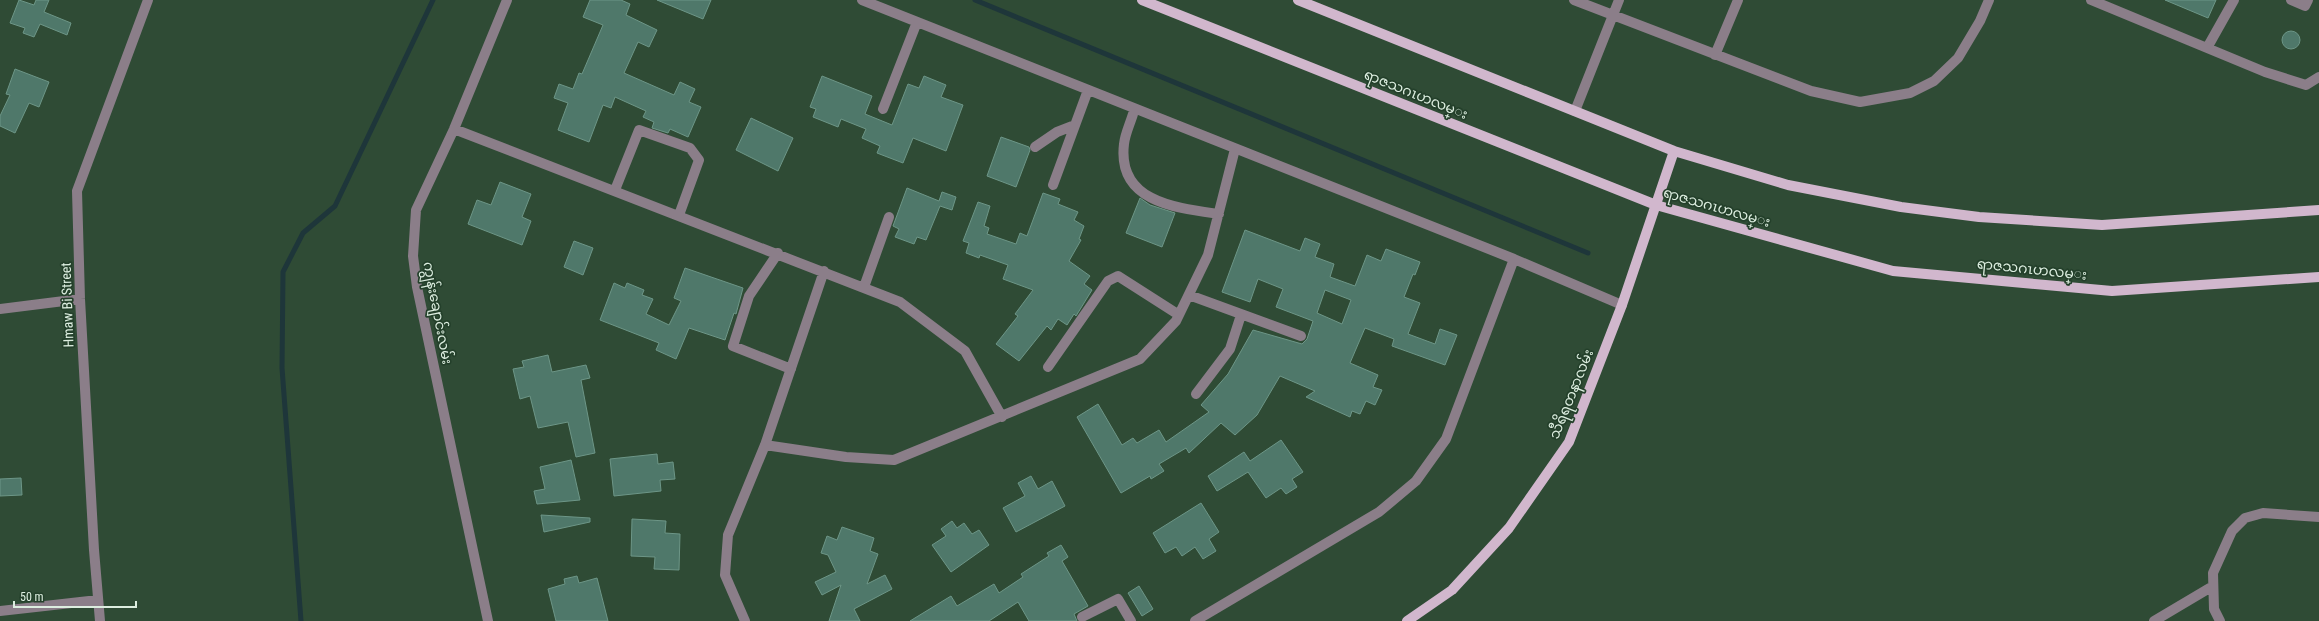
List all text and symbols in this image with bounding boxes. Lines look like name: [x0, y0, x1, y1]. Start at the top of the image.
street label: ရာဇသဂၤဟလမ္း: [1360, 66, 1470, 126]
street label: ရာဇသဂၤဟလမ္း: [1661, 184, 1772, 234]
street label: ရာဇသဂၤဟလမ္း: [1976, 255, 2088, 287]
street label: ကျွန်းချောင်းလမ်း: [415, 260, 458, 367]
street label: Hmaw Bi Street: [58, 262, 76, 348]
street label: သီရိရတနာလမ်း: [1544, 346, 1600, 443]
scale bar: [14, 583, 136, 609]
text: 50 m: [20, 590, 44, 604]

